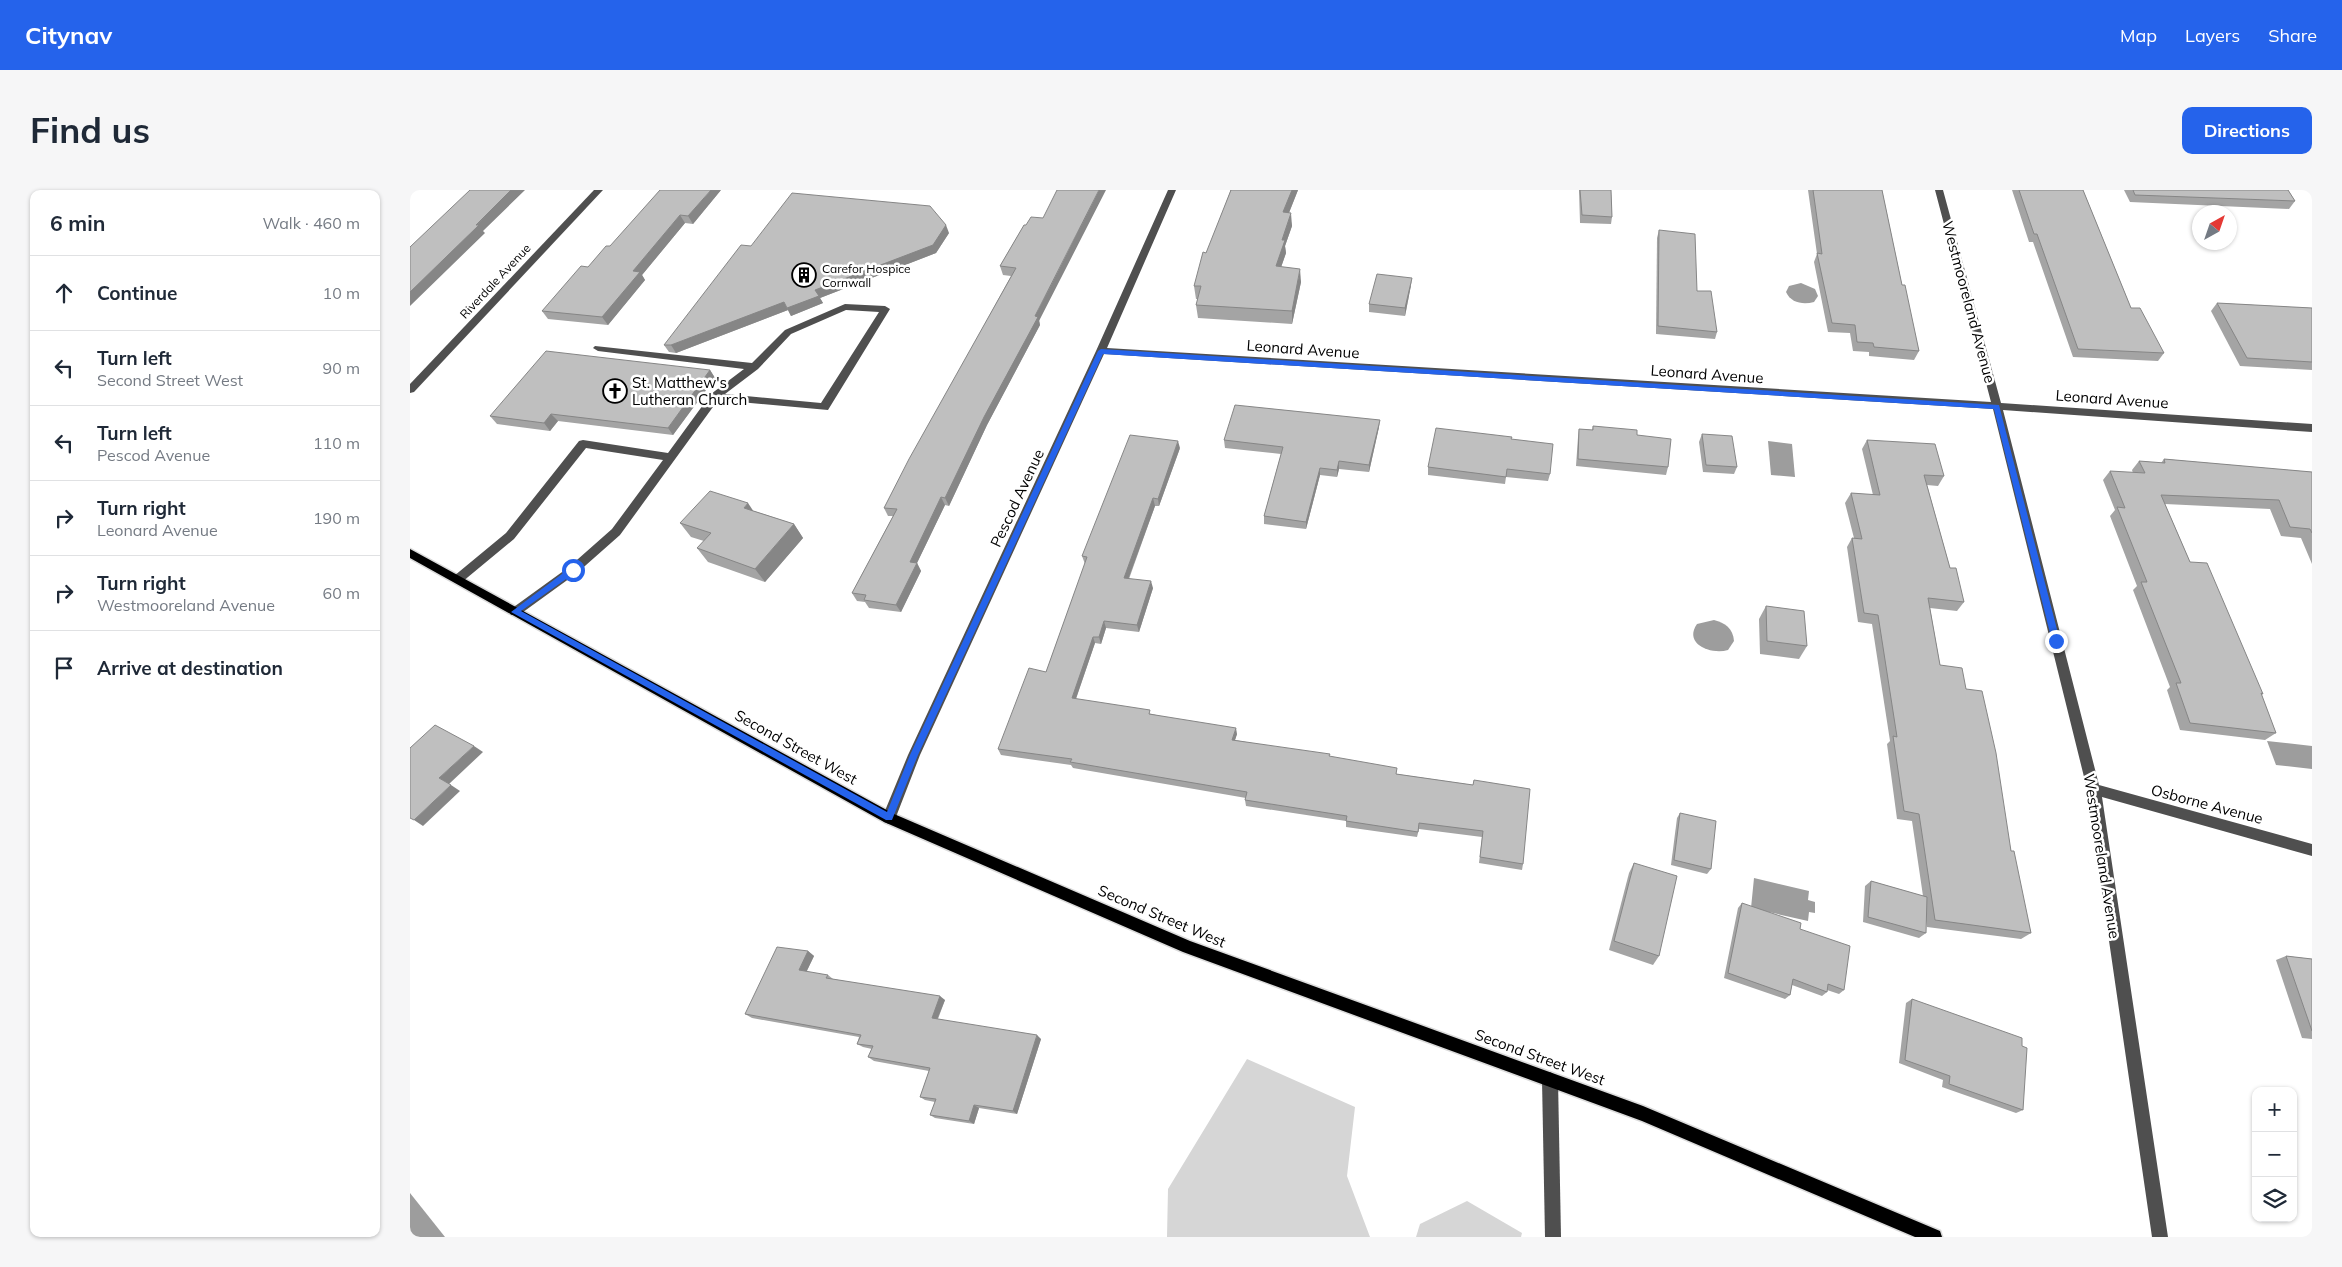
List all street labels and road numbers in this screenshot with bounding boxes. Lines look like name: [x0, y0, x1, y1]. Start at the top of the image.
street label: Westmooreland Avenue: [1938, 219, 2000, 385]
street label: Riverdale Avenue: [456, 240, 534, 322]
street label: Leonard Avenue: [1246, 336, 1360, 362]
street label: Leonard Avenue: [1650, 361, 1764, 387]
street label: Leonard Avenue: [2055, 386, 2169, 412]
street label: Pescod Avenue: [986, 446, 1048, 550]
street label: Second Street West: [731, 705, 861, 789]
street label: Westmooreland Avenue: [2080, 772, 2124, 940]
street label: Osborne Avenue: [2149, 780, 2265, 828]
street label: Second Street West: [1095, 880, 1229, 952]
street label: Second Street West: [1472, 1025, 1608, 1089]

